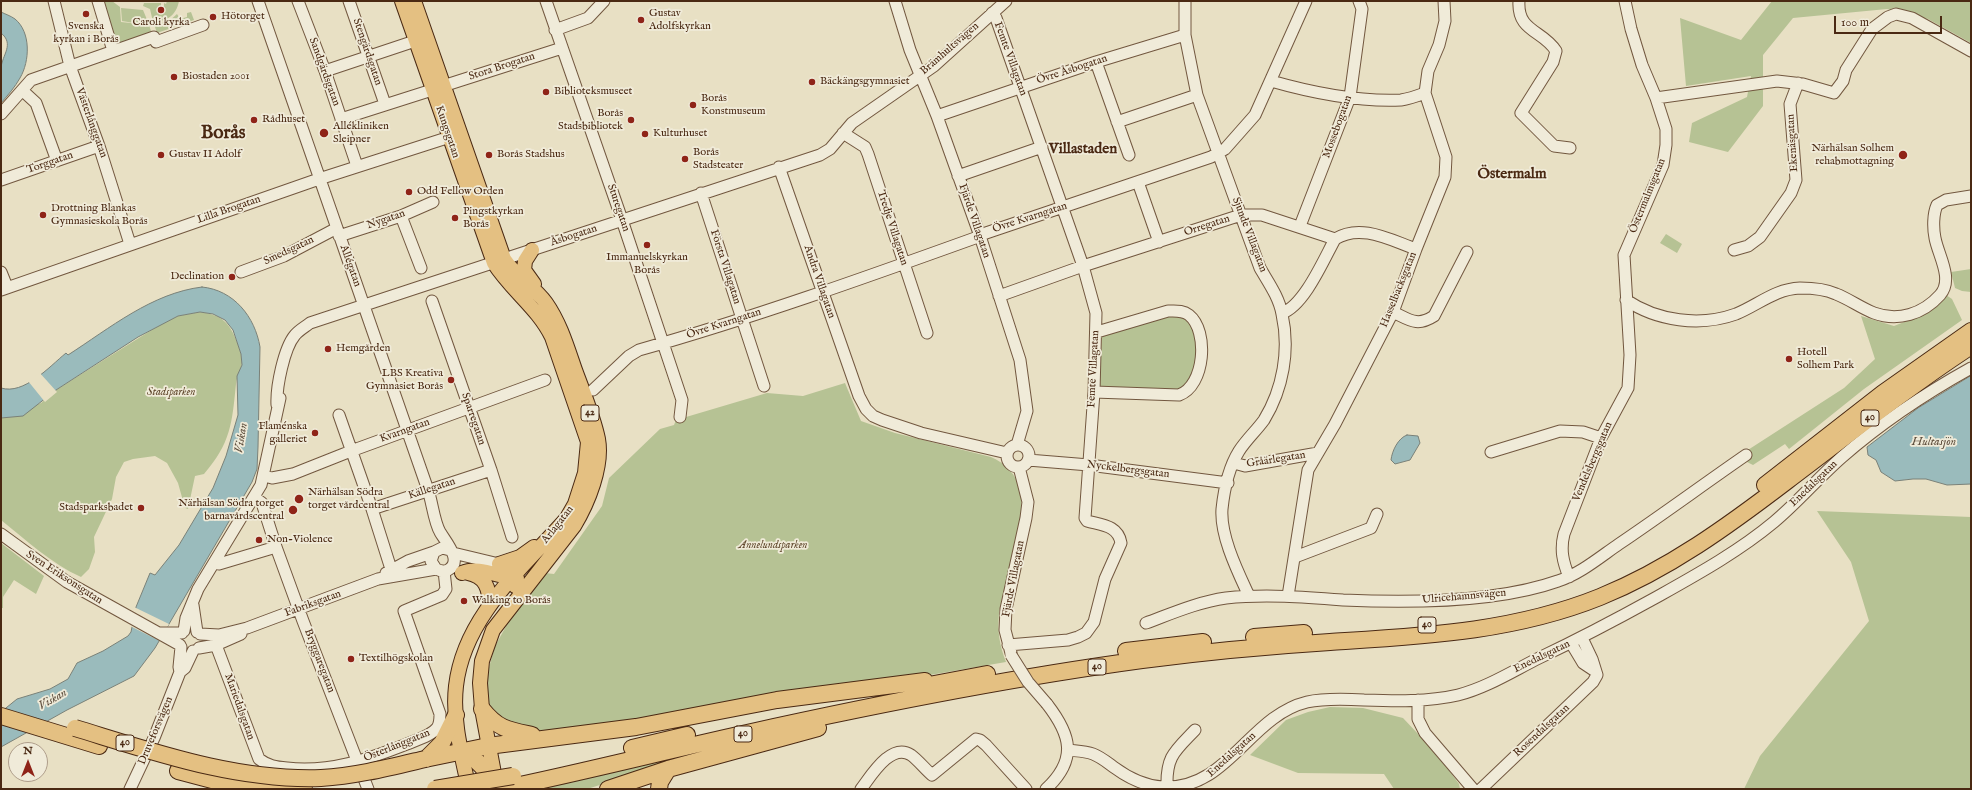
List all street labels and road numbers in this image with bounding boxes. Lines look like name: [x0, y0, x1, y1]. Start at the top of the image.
street label: Stengärdsgatan: [349, 17, 385, 87]
street label: Brämhultsvägen: [918, 20, 982, 78]
street label: Femte Villagatan: [991, 20, 1029, 98]
street label: Sandgärdsgatan: [306, 36, 342, 108]
street label: Stora Brogatan: [467, 50, 537, 84]
street label: Övre Åsbogatan: [1035, 52, 1109, 88]
street label: Västerlånggatan: [72, 86, 110, 160]
street label: Mossebogatan: [1321, 94, 1355, 160]
street label: Kungsgatan: [432, 104, 462, 160]
street label: Ekenäsgatan: [1784, 114, 1802, 172]
street label: Torggatan: [25, 149, 75, 177]
street label: Östermalmsgatan: [1627, 157, 1669, 235]
street label: Fjärde Villagatan: [955, 182, 993, 260]
street label: Sturegatan: [604, 183, 632, 233]
street label: Tredje Villagatan: [874, 189, 910, 267]
street label: Lilla Brogatan: [196, 193, 262, 227]
street label: Sjunde Villagatan: [1229, 196, 1269, 274]
street label: Övre Kvarngatan: [991, 200, 1069, 236]
street label: Nygatan: [365, 207, 407, 233]
street label: Orregatan: [1182, 212, 1232, 240]
street label: Åsbogatan: [549, 222, 599, 250]
street label: Första Villagatan: [707, 228, 743, 306]
street label: Smedsgatan: [262, 234, 316, 268]
street label: Allégatan: [336, 243, 364, 289]
street label: Andra Villagatan: [800, 244, 838, 320]
street label: Hasselbacksgatan: [1378, 250, 1420, 330]
street label: Övre Kvarngatan: [685, 306, 763, 342]
street label: Femte Villagatan: [1085, 330, 1103, 408]
street label: Sparregatan: [458, 391, 488, 447]
road number: 42: [581, 405, 599, 421]
road number: 40: [1861, 410, 1879, 426]
street label: Kvarngatan: [378, 416, 432, 446]
street label: Vendelsbergsgatan: [1570, 420, 1616, 504]
street label: Gråärlegatan: [1246, 449, 1306, 471]
street label: Nyckelbergsgatan: [1086, 458, 1170, 482]
street label: Enedalsgatan: [1787, 458, 1841, 510]
street label: Källegatan: [407, 475, 457, 503]
street label: Arlagatan: [539, 503, 577, 547]
street label: Fjärde Villagatan: [1000, 540, 1028, 618]
street label: Sven Eriksonsgatan: [23, 548, 105, 608]
street label: Ulricehamnsvägen: [1421, 587, 1507, 607]
street label: Fabriksgatan: [283, 588, 343, 620]
road number: 40: [1418, 617, 1436, 633]
street label: Bryggaregatan: [301, 627, 337, 695]
street label: Enedalsgatan: [1512, 638, 1572, 676]
road number: 40: [1088, 659, 1106, 675]
street label: Mariedalsgatan: [221, 672, 257, 742]
street label: Druveforsvägen: [136, 695, 176, 767]
street label: Rosendalsgatan: [1511, 702, 1573, 760]
road number: 40: [734, 726, 752, 742]
street label: Österlånggatan: [362, 727, 432, 765]
street label: Enedalsgatan: [1205, 730, 1259, 780]
road number: 40: [116, 735, 134, 751]

